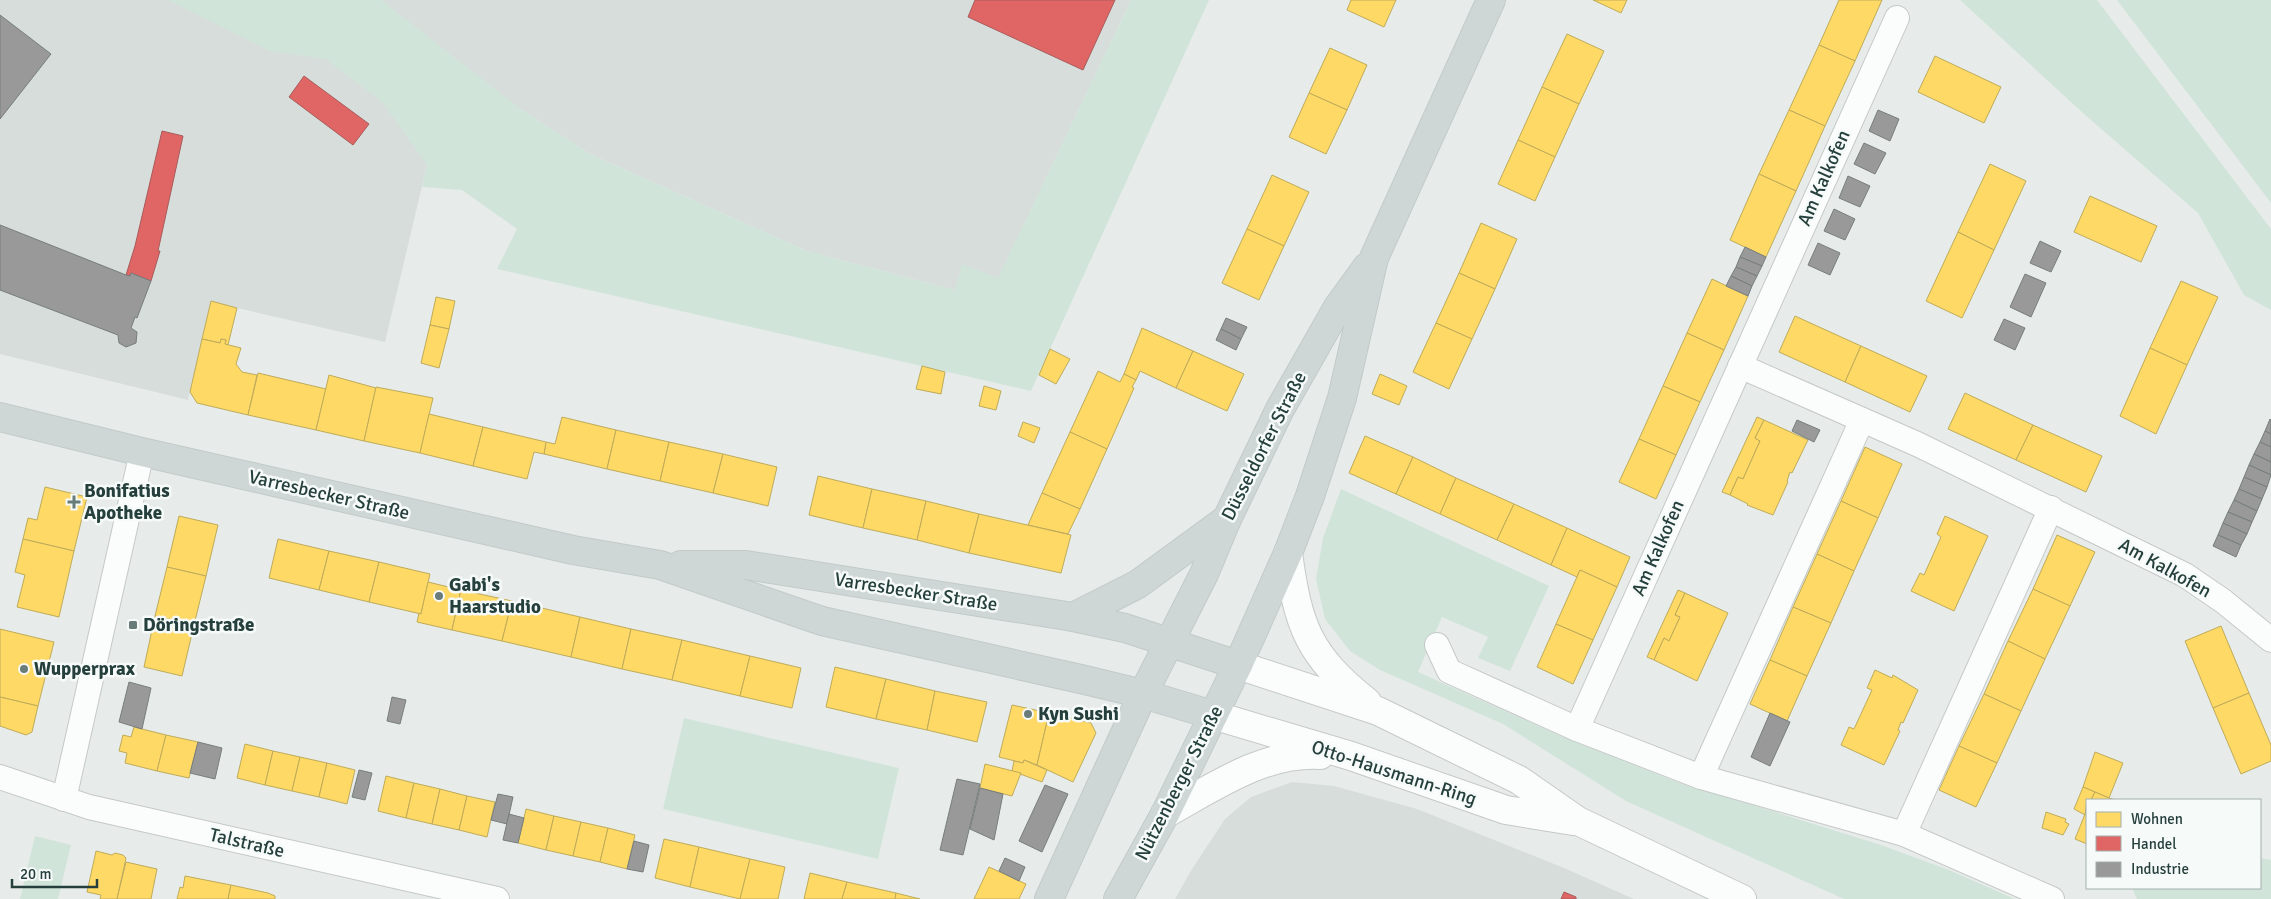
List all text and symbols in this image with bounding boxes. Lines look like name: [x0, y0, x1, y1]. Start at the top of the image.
street label: Am Kalkofen: [1792, 126, 1856, 230]
street label: Düsseldorfer Straße: [1216, 368, 1312, 524]
street label: Varresbecker Straße: [246, 465, 412, 525]
place label: Bonifatius Apotheke: [84, 479, 170, 525]
marker: Bonifatius Apotheke: [68, 496, 80, 508]
street label: Am Kalkofen: [1626, 496, 1690, 600]
street label: Am Kalkofen: [2114, 533, 2216, 603]
street label: Varresbecker Straße: [833, 567, 999, 617]
place label: Gabi's Haarstudio: [449, 573, 541, 619]
marker: Gabi's Haarstudio: [433, 590, 445, 602]
place label: Döringstraße: [143, 613, 254, 637]
marker: Döringstraße: [127, 619, 139, 631]
place label: Wupperprax: [34, 657, 136, 681]
marker: Wupperprax: [18, 663, 30, 675]
place label: Kyn Sushi: [1038, 702, 1119, 726]
street label: Nützenberger Straße: [1130, 702, 1228, 864]
marker: Kyn Sushi: [1022, 708, 1034, 720]
street label: Otto-Hausmann-Ring: [1308, 735, 1480, 811]
legend: [2086, 799, 2261, 889]
text: Wohnen: [2131, 810, 2183, 828]
street label: Talstraße: [207, 823, 287, 863]
text: Handel: [2131, 835, 2177, 853]
scale bar: [12, 856, 98, 888]
text: Industrie: [2131, 860, 2189, 878]
text: 20 m: [20, 865, 51, 883]

